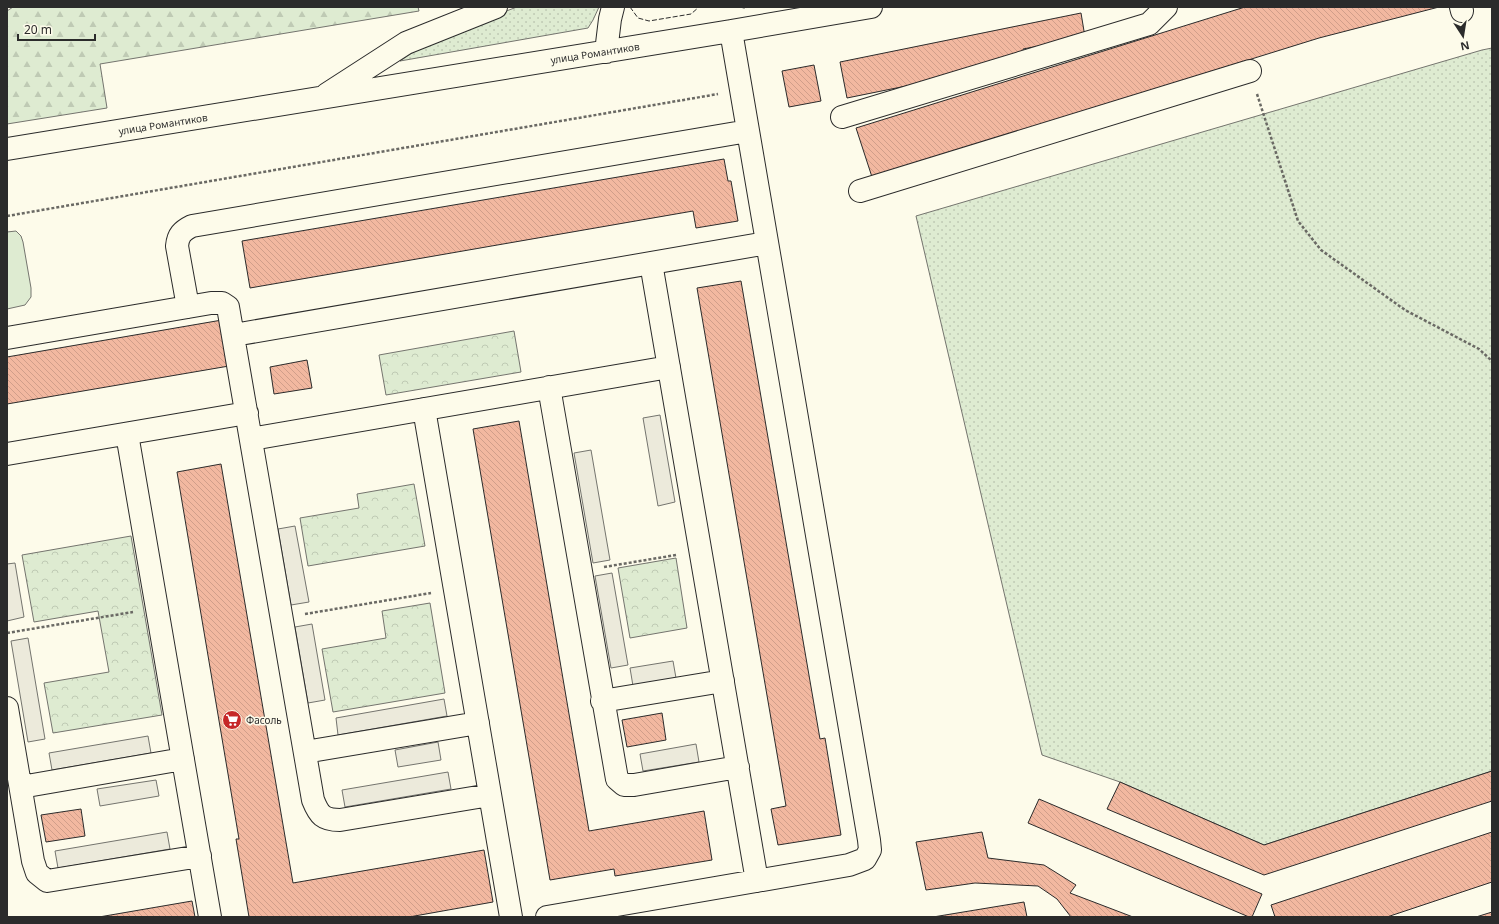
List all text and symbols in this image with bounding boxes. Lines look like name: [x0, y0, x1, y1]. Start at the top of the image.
scale bar: [18, 16, 95, 42]
north arrow: [1443, 16, 1483, 56]
text: 20 m: [24, 21, 52, 38]
text: N: [1459, 38, 1471, 55]
street label: улица Романтиков: [550, 39, 641, 67]
street label: улица Романтиков: [118, 110, 209, 138]
supermarket icon: Фасоль: [221, 709, 243, 731]
place label: Фасоль: [246, 713, 282, 727]

